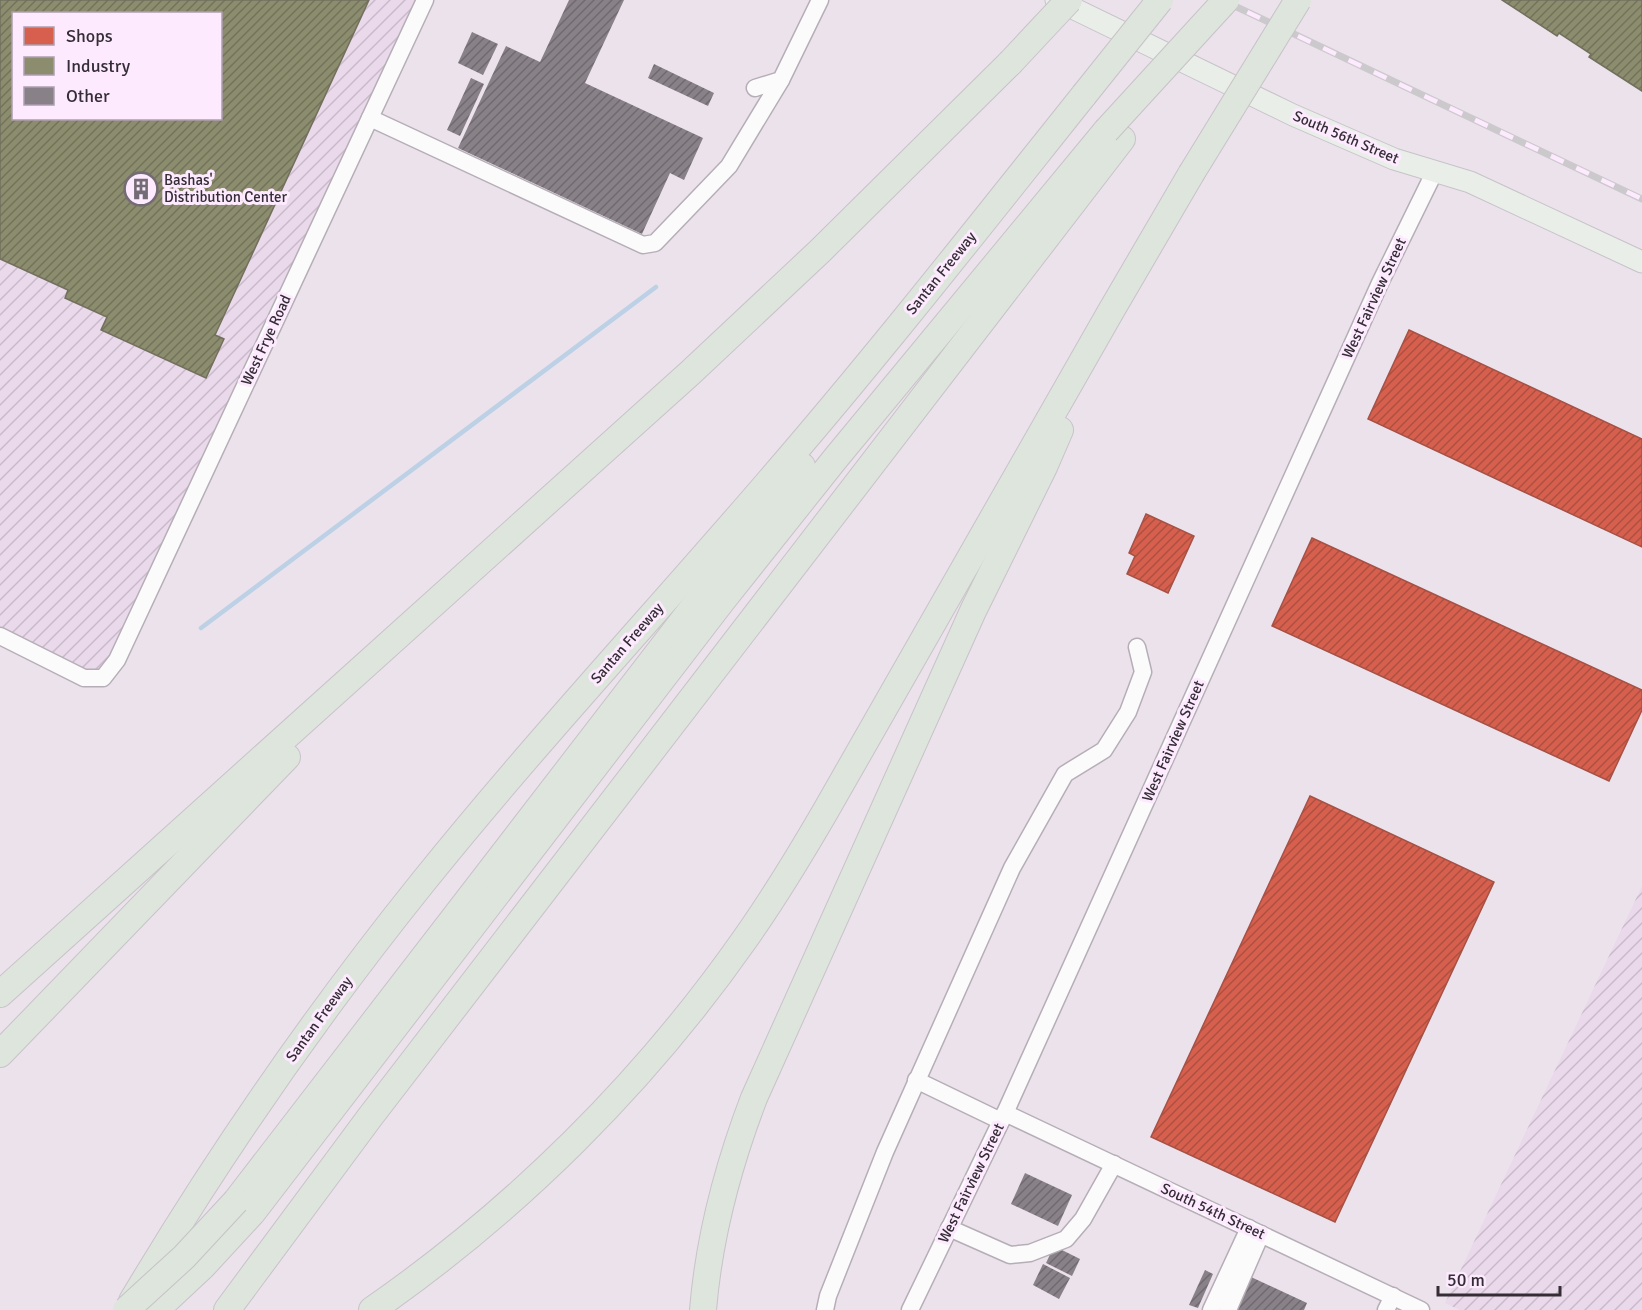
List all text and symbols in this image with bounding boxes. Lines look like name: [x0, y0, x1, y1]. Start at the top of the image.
legend: [12, 12, 222, 120]
text: Shops: [66, 25, 113, 47]
text: Industry: [66, 55, 131, 77]
text: Other: [66, 85, 110, 107]
street label: South 56th Street: [1290, 107, 1402, 167]
building icon: Bashas' Distribution Center: [123, 171, 159, 207]
place label: Bashas' Distribution Center: [164, 171, 288, 206]
street label: Santan Freeway: [902, 228, 980, 318]
street label: West Fairview Street: [1338, 235, 1410, 361]
street label: West Frye Road: [237, 292, 295, 388]
street label: Santan Freeway: [587, 599, 667, 687]
street label: West Fairview Street: [1138, 677, 1208, 805]
street label: Santan Freeway: [282, 973, 356, 1065]
street label: West Fairview Street: [934, 1120, 1008, 1246]
street label: South 54th Street: [1158, 1179, 1268, 1243]
scale bar: [1438, 1259, 1560, 1297]
text: 50 m: [1447, 1269, 1485, 1291]

